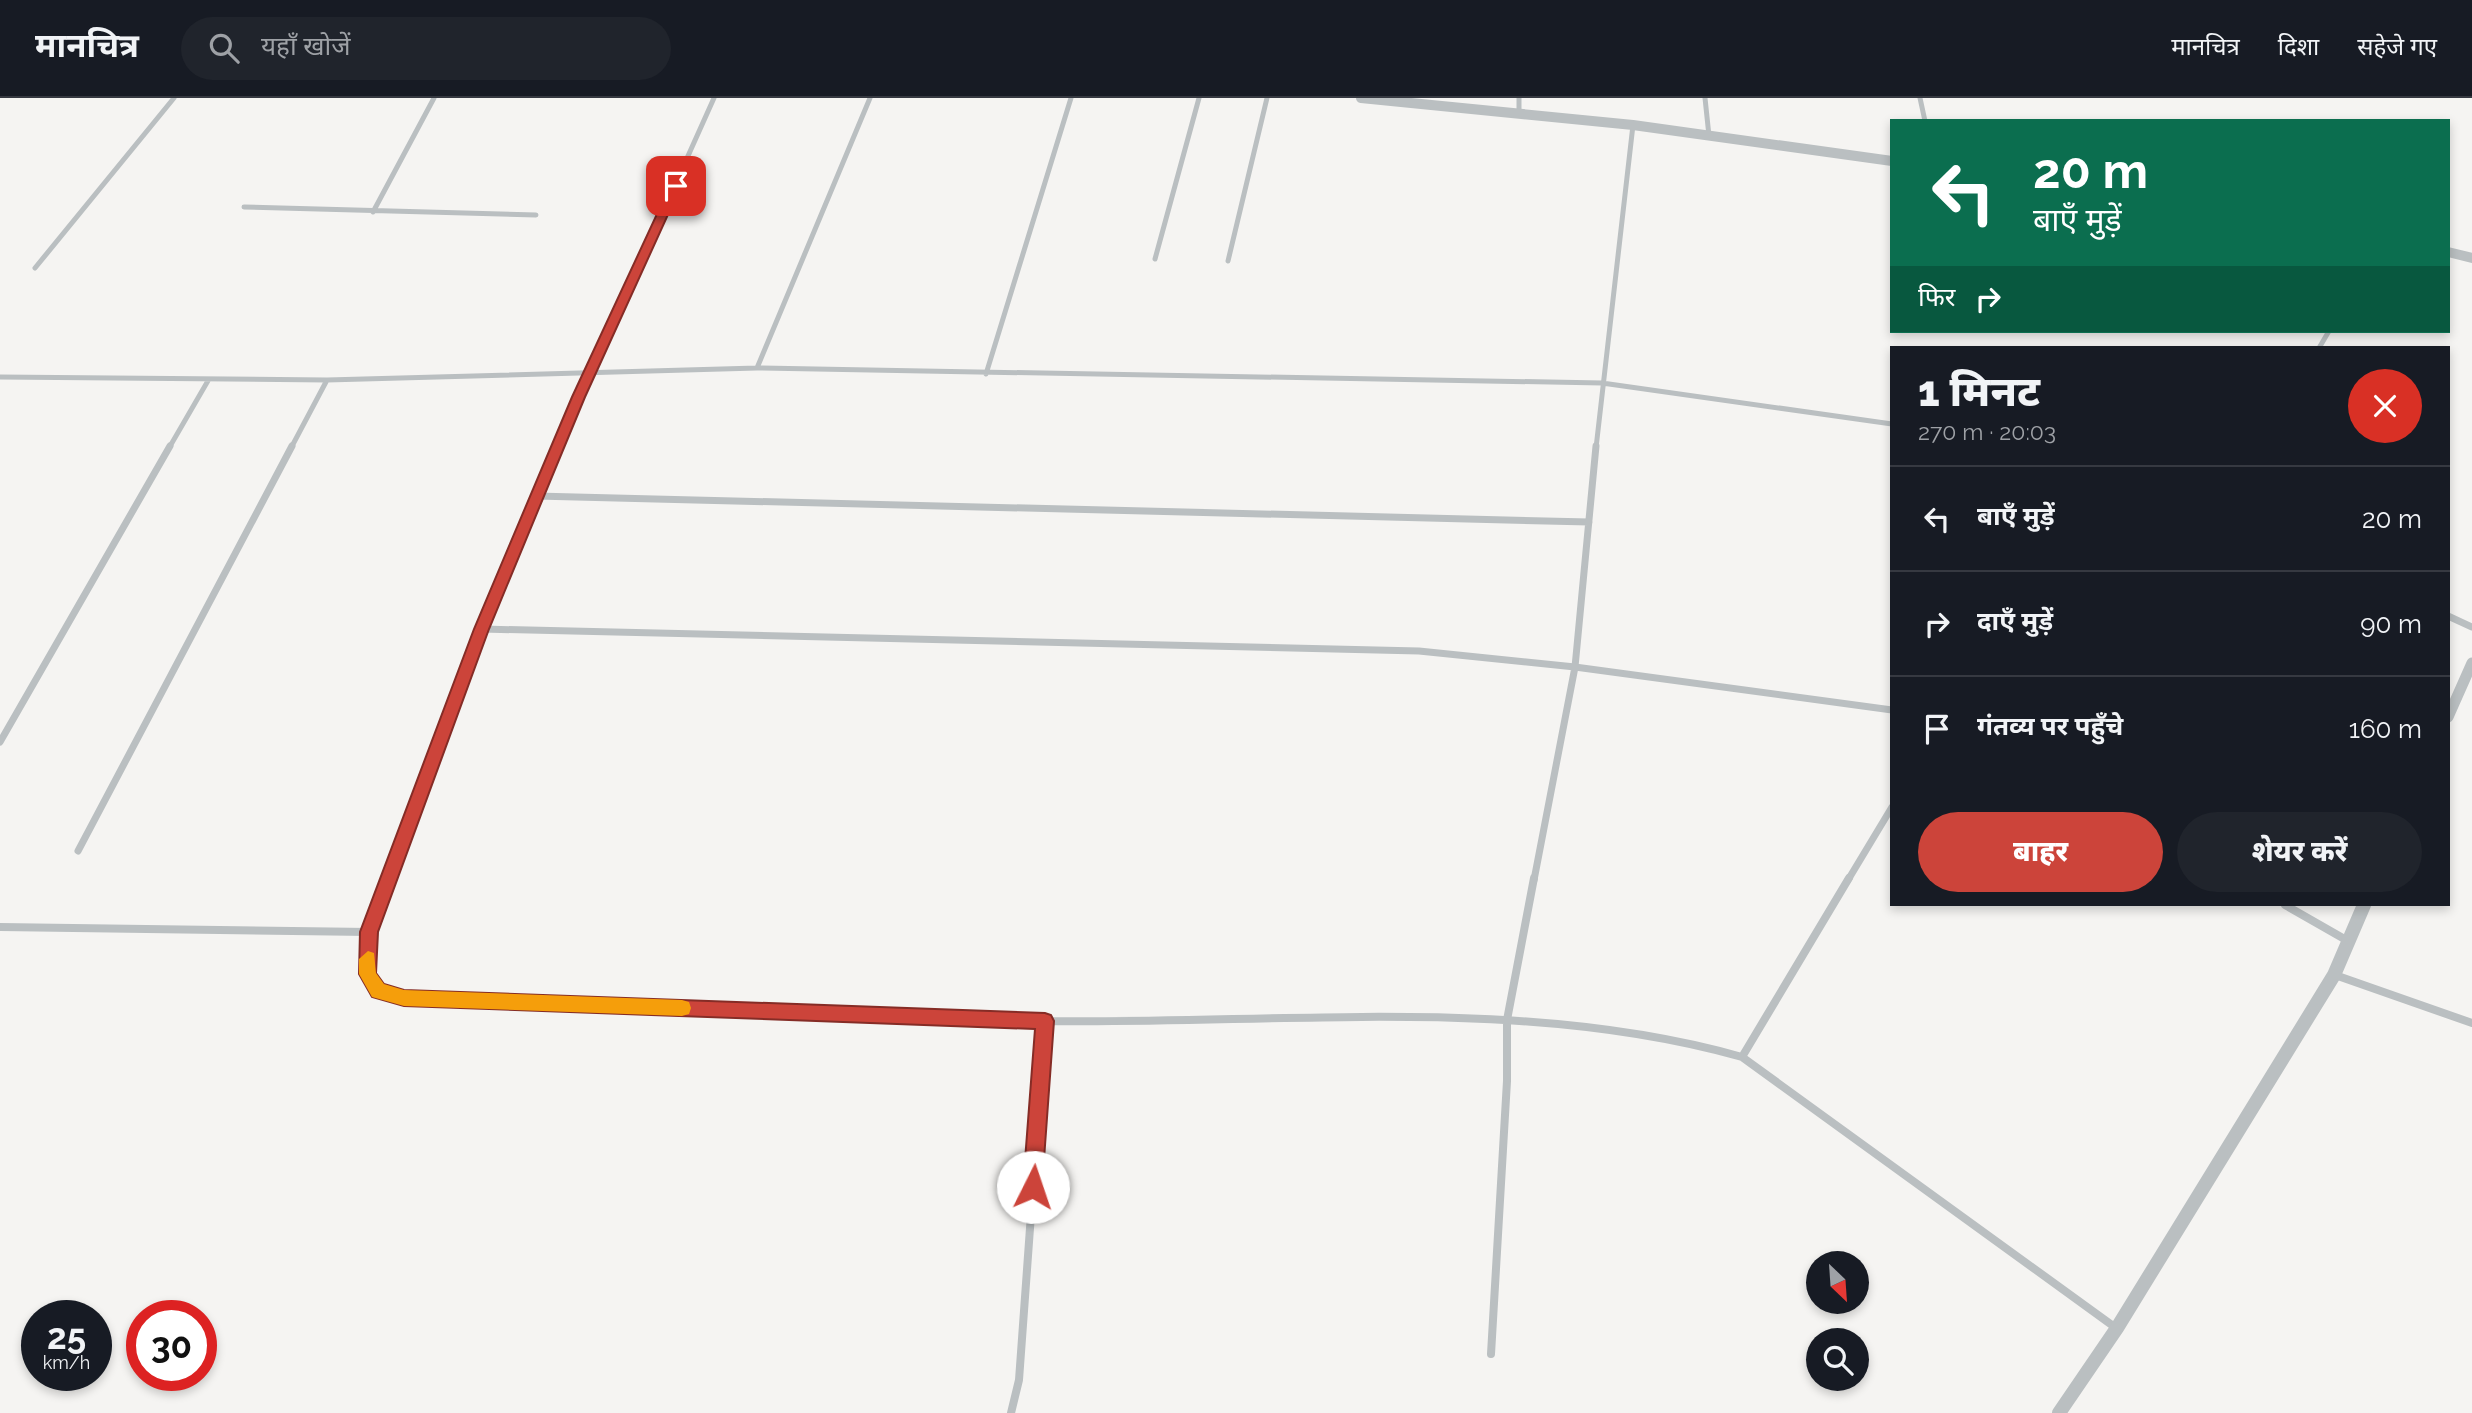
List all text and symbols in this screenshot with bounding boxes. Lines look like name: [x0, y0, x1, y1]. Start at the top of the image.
search box: [181, 17, 671, 80]
text: मानचित्र: [35, 26, 139, 65]
icon: search: [205, 29, 243, 67]
text: यहाँ खोजें: [261, 31, 351, 61]
text: मानचित्र: [2171, 32, 2240, 61]
text: दिशा: [2278, 32, 2319, 61]
text: सहेजे गए: [2357, 32, 2437, 61]
text: 20 m: [2033, 142, 2148, 199]
icon: left: [1918, 147, 2009, 238]
pin: [646, 156, 706, 216]
icon: arrive: [657, 167, 695, 205]
text: बाएँ मुड़ें: [2033, 201, 2122, 238]
icon: right: [1969, 280, 2007, 318]
text: फिर: [1918, 282, 1955, 312]
text: 1 मिनट: [1918, 367, 2040, 416]
button: close: [2348, 369, 2422, 443]
text: 270 m · 20:03: [1918, 418, 2056, 445]
icon: left: [1918, 500, 1956, 538]
text: बाएँ मुड़ें: [1977, 501, 2055, 531]
text: 20 m: [2362, 504, 2422, 534]
icon: right: [1918, 605, 1956, 643]
text: दाएँ मुड़ें: [1977, 606, 2053, 636]
text: 90 m: [2360, 609, 2422, 639]
icon: arrive: [1918, 710, 1956, 748]
text: गंतव्य पर पहुँचे: [1977, 711, 2123, 741]
text: 160 m: [2349, 714, 2422, 744]
button: बाहर: [1918, 812, 2163, 892]
button: शेयर करें: [2177, 812, 2422, 892]
position arrow: [996, 1150, 1070, 1224]
north arrow: [1806, 1251, 1869, 1314]
map controls: [1806, 1251, 1869, 1391]
speed limit sign: 30: [126, 1300, 217, 1391]
text: 25: [47, 1316, 86, 1357]
button: search: [1806, 1328, 1869, 1391]
text: km/h: [43, 1352, 90, 1373]

